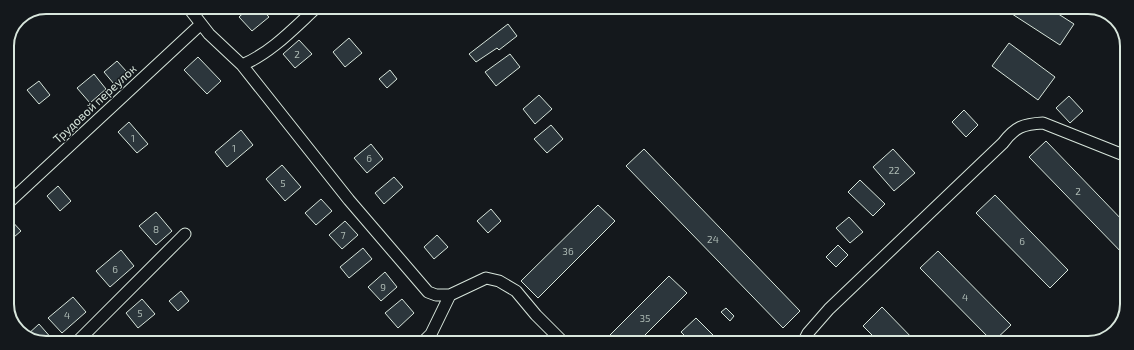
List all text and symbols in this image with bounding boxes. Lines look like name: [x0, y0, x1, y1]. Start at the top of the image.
house number: 2: [294, 48, 300, 60]
street label: Трудовой переулок: [50, 61, 140, 146]
house number: 1: [131, 132, 135, 144]
house number: 1: [232, 142, 236, 154]
house number: 6: [366, 152, 372, 164]
house number: 22: [888, 164, 900, 176]
house number: 5: [280, 177, 286, 189]
house number: 2: [1075, 185, 1081, 197]
house number: 8: [153, 223, 159, 235]
house number: 7: [340, 229, 346, 241]
house number: 24: [707, 233, 719, 245]
house number: 6: [1019, 235, 1025, 247]
house number: 36: [562, 245, 574, 257]
house number: 6: [112, 263, 118, 275]
house number: 9: [380, 281, 386, 293]
house number: 4: [962, 291, 968, 303]
house number: 5: [137, 307, 143, 319]
house number: 4: [64, 309, 70, 321]
house number: 35: [640, 312, 650, 324]

